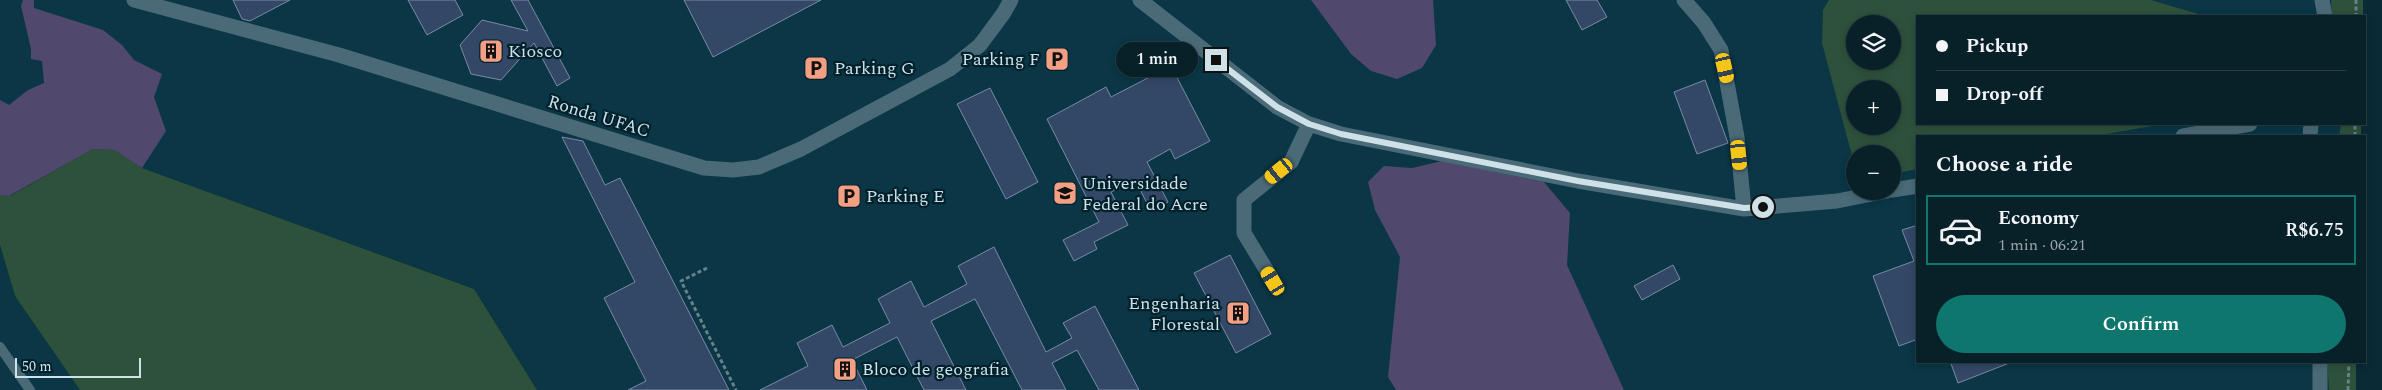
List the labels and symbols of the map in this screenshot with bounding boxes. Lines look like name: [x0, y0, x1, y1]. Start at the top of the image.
building icon: Kiosco: [478, 38, 504, 64]
place label: Kiosco: [508, 38, 562, 65]
callout: 1 min: [1116, 42, 1198, 78]
place label: Parking F: [962, 46, 1040, 73]
parking icon: Parking F: [1044, 46, 1070, 72]
route end: [1205, 49, 1227, 71]
car: [1714, 52, 1735, 84]
parking icon: Parking G: [803, 55, 829, 81]
place label: Parking G: [834, 55, 915, 82]
street label: Ronda UFAC: [544, 88, 653, 145]
car: [1729, 139, 1748, 171]
car: [1262, 156, 1295, 186]
place label: Universidade Federal do Acre: [1082, 170, 1208, 218]
school or university icon: Universidade Federal do Acre: [1052, 180, 1078, 206]
parking icon: Parking E: [836, 183, 862, 209]
place label: Parking E: [866, 183, 945, 210]
route start: [1752, 196, 1774, 218]
car: [1258, 264, 1287, 298]
place label: Engenharia Florestal: [1128, 290, 1220, 338]
building icon: Engenharia Florestal: [1225, 300, 1251, 326]
scale bar: [15, 355, 141, 378]
building icon: Bloco de geografia: [832, 356, 858, 382]
place label: Bloco de geografia: [862, 356, 1009, 383]

